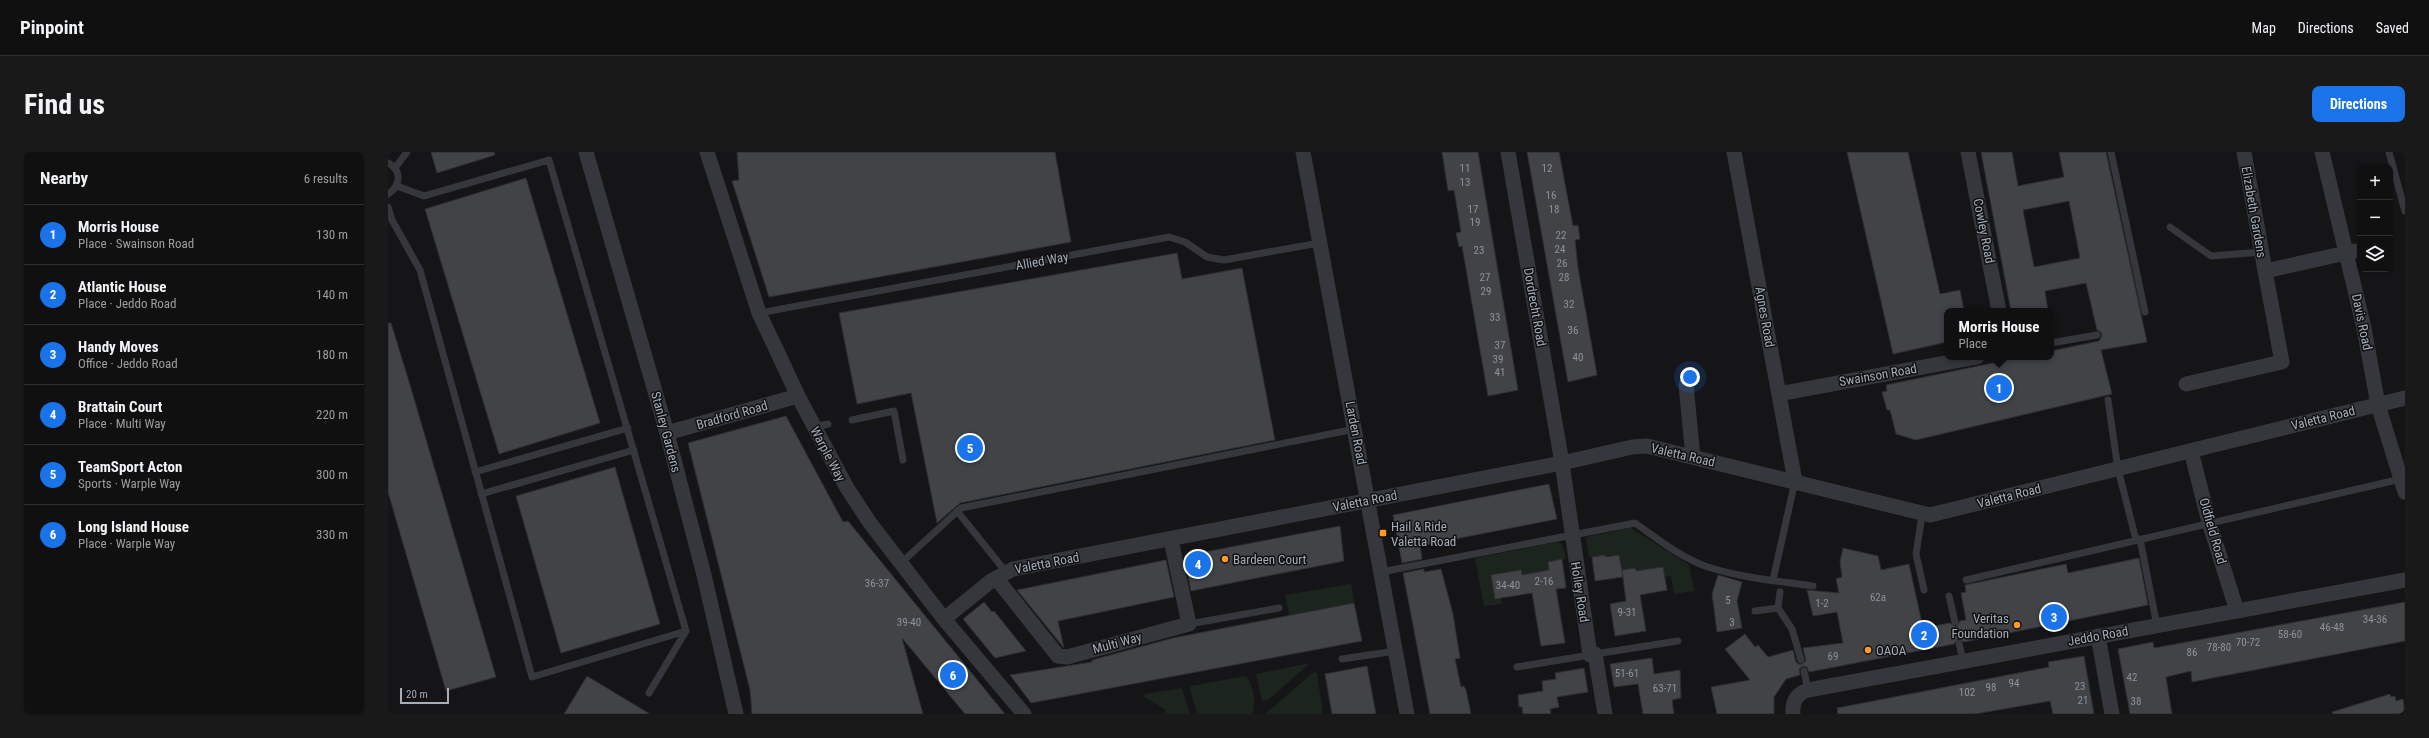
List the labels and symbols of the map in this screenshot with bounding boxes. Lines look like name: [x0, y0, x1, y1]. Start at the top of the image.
house number: 11: [1460, 162, 1470, 175]
house number: 12: [1542, 162, 1552, 175]
street label: Elizabeth Gardens: [2239, 165, 2269, 259]
house number: 13: [1460, 176, 1470, 189]
house number: 16: [1546, 189, 1556, 202]
street label: Cowley Road: [1970, 197, 1998, 265]
house number: 17: [1468, 203, 1478, 216]
house number: 18: [1549, 203, 1559, 216]
house number: 19: [1470, 216, 1480, 229]
house number: 22: [1556, 229, 1566, 242]
house number: 24: [1555, 243, 1566, 256]
house number: 23: [1474, 244, 1484, 257]
street label: Allied Way: [1014, 249, 1070, 273]
house number: 26: [1557, 257, 1567, 270]
street label: Dordrecht Road: [1521, 267, 1549, 347]
house number: 27: [1480, 271, 1490, 284]
house number: 28: [1559, 271, 1569, 284]
house number: 29: [1481, 285, 1491, 298]
street label: Agnes Road: [1752, 286, 1778, 348]
street label: Davis Road: [2349, 293, 2375, 351]
house number: 32: [1564, 298, 1574, 311]
house number: 33: [1490, 311, 1500, 324]
house number: 36: [1568, 324, 1578, 337]
house number: 37: [1495, 339, 1505, 352]
house number: 40: [1573, 351, 1583, 364]
house number: 39: [1493, 353, 1503, 366]
street label: Swainson Road: [1838, 361, 1918, 389]
house number: 41: [1495, 366, 1505, 379]
your location: [1680, 367, 1700, 387]
pin: 1: [1986, 373, 2012, 403]
street label: Stanley Gardens: [648, 390, 684, 474]
street label: Bradford Road: [695, 398, 769, 432]
street label: Larden Road: [1343, 400, 1369, 466]
street label: Valetta Road: [2289, 403, 2357, 433]
street label: Warple Way: [807, 424, 849, 484]
pin: 5: [957, 433, 983, 463]
street label: Valetta Road: [1649, 440, 1717, 470]
street label: Valetta Road: [1975, 481, 2043, 511]
street label: Valetta Road: [1332, 487, 1398, 515]
street label: Oldfield Road: [2196, 496, 2230, 566]
place label: Hail & Ride Valetta Road: [1391, 519, 1456, 549]
marker: Hail & Ride Valetta Road: [1378, 528, 1388, 538]
street label: Valetta Road: [1014, 549, 1080, 577]
pin: 4: [1185, 549, 1211, 579]
place label: Bardeen Court: [1233, 552, 1307, 567]
marker: Bardeen Court: [1220, 554, 1230, 564]
street label: Holley Road: [1568, 561, 1592, 623]
house number: 2-16: [1534, 575, 1554, 588]
house number: 36-37: [865, 577, 889, 590]
house number: 34-40: [1496, 579, 1520, 592]
house number: 62a: [1870, 591, 1886, 604]
house number: 5: [1725, 594, 1731, 607]
house number: 1-2: [1815, 597, 1829, 610]
pin: 3: [2041, 602, 2067, 632]
house number: 9-31: [1617, 606, 1637, 619]
place label: Veritas Foundation: [1951, 611, 2009, 641]
house number: 34-36: [2363, 613, 2387, 626]
house number: 39-40: [897, 616, 921, 629]
house number: 3: [1729, 616, 1735, 629]
pin: 2: [1911, 620, 1937, 650]
marker: Veritas Foundation: [2012, 620, 2022, 630]
house number: 46-48: [2320, 621, 2344, 634]
street label: Jeddo Road: [2067, 623, 2129, 649]
house number: 58-60: [2278, 628, 2302, 641]
street label: Multi Way: [1091, 629, 1144, 657]
house number: 70-72: [2236, 636, 2260, 649]
house number: 78-80: [2207, 641, 2231, 654]
place label: OAOA: [1876, 643, 1907, 658]
marker: OAOA: [1863, 645, 1873, 655]
house number: 86: [2187, 646, 2197, 659]
house number: 69: [1828, 650, 1838, 663]
pin: 6: [940, 660, 966, 690]
house number: 51-61: [1615, 667, 1639, 680]
house number: 42: [2127, 671, 2137, 684]
house number: 94: [2009, 677, 2020, 690]
house number: 23: [2075, 680, 2085, 693]
house number: 98: [1986, 681, 1996, 694]
house number: 63-71: [1653, 682, 1677, 695]
scale bar: [400, 686, 449, 705]
house number: 102: [1959, 686, 1975, 699]
house number: 21: [2078, 694, 2088, 707]
house number: 38: [2131, 695, 2141, 708]

